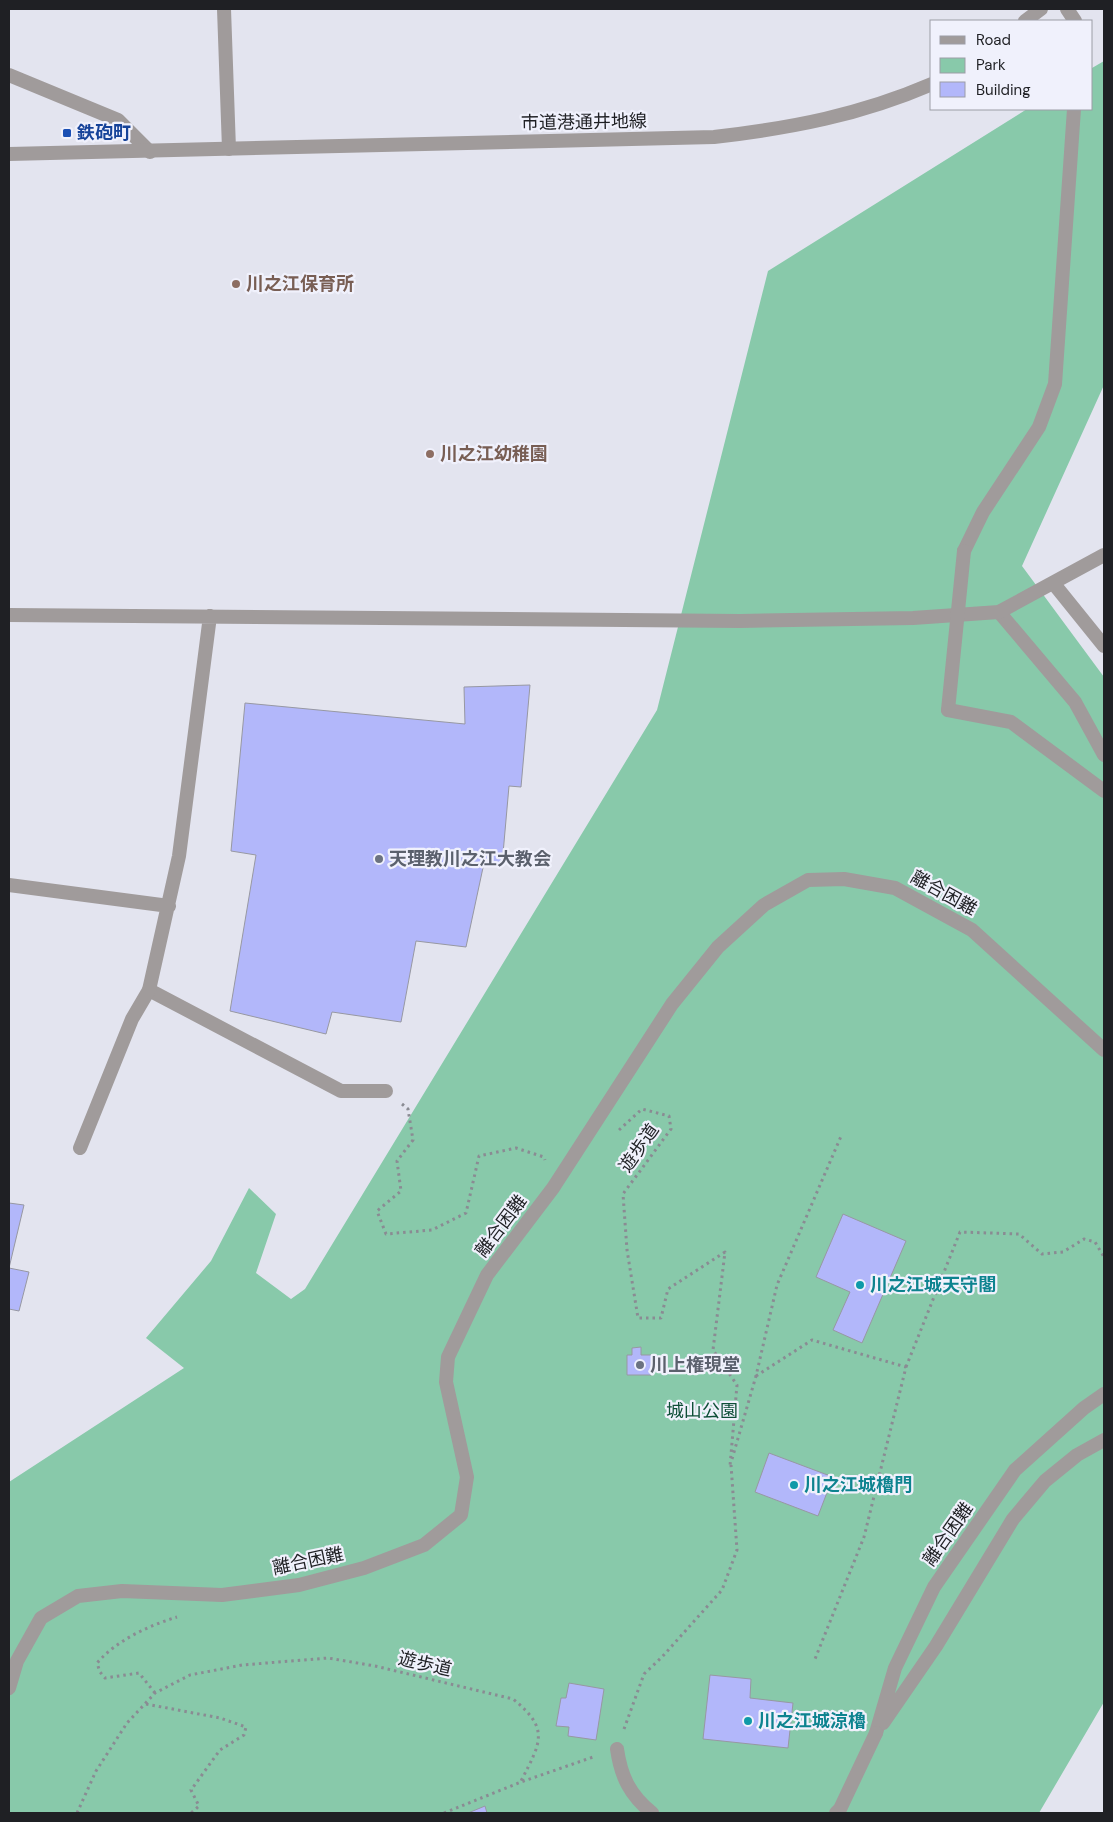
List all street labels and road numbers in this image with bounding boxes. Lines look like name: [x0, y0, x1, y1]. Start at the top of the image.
street label: 市道港通井地線: [521, 109, 647, 135]
street label: 離合困難: [907, 865, 981, 921]
street label: 遊歩道: [614, 1119, 664, 1177]
street label: 離合困難: [470, 1190, 532, 1262]
street label: 離合困難: [918, 1498, 978, 1570]
street label: 離合困難: [270, 1542, 346, 1580]
street label: 遊歩道: [396, 1646, 454, 1682]

